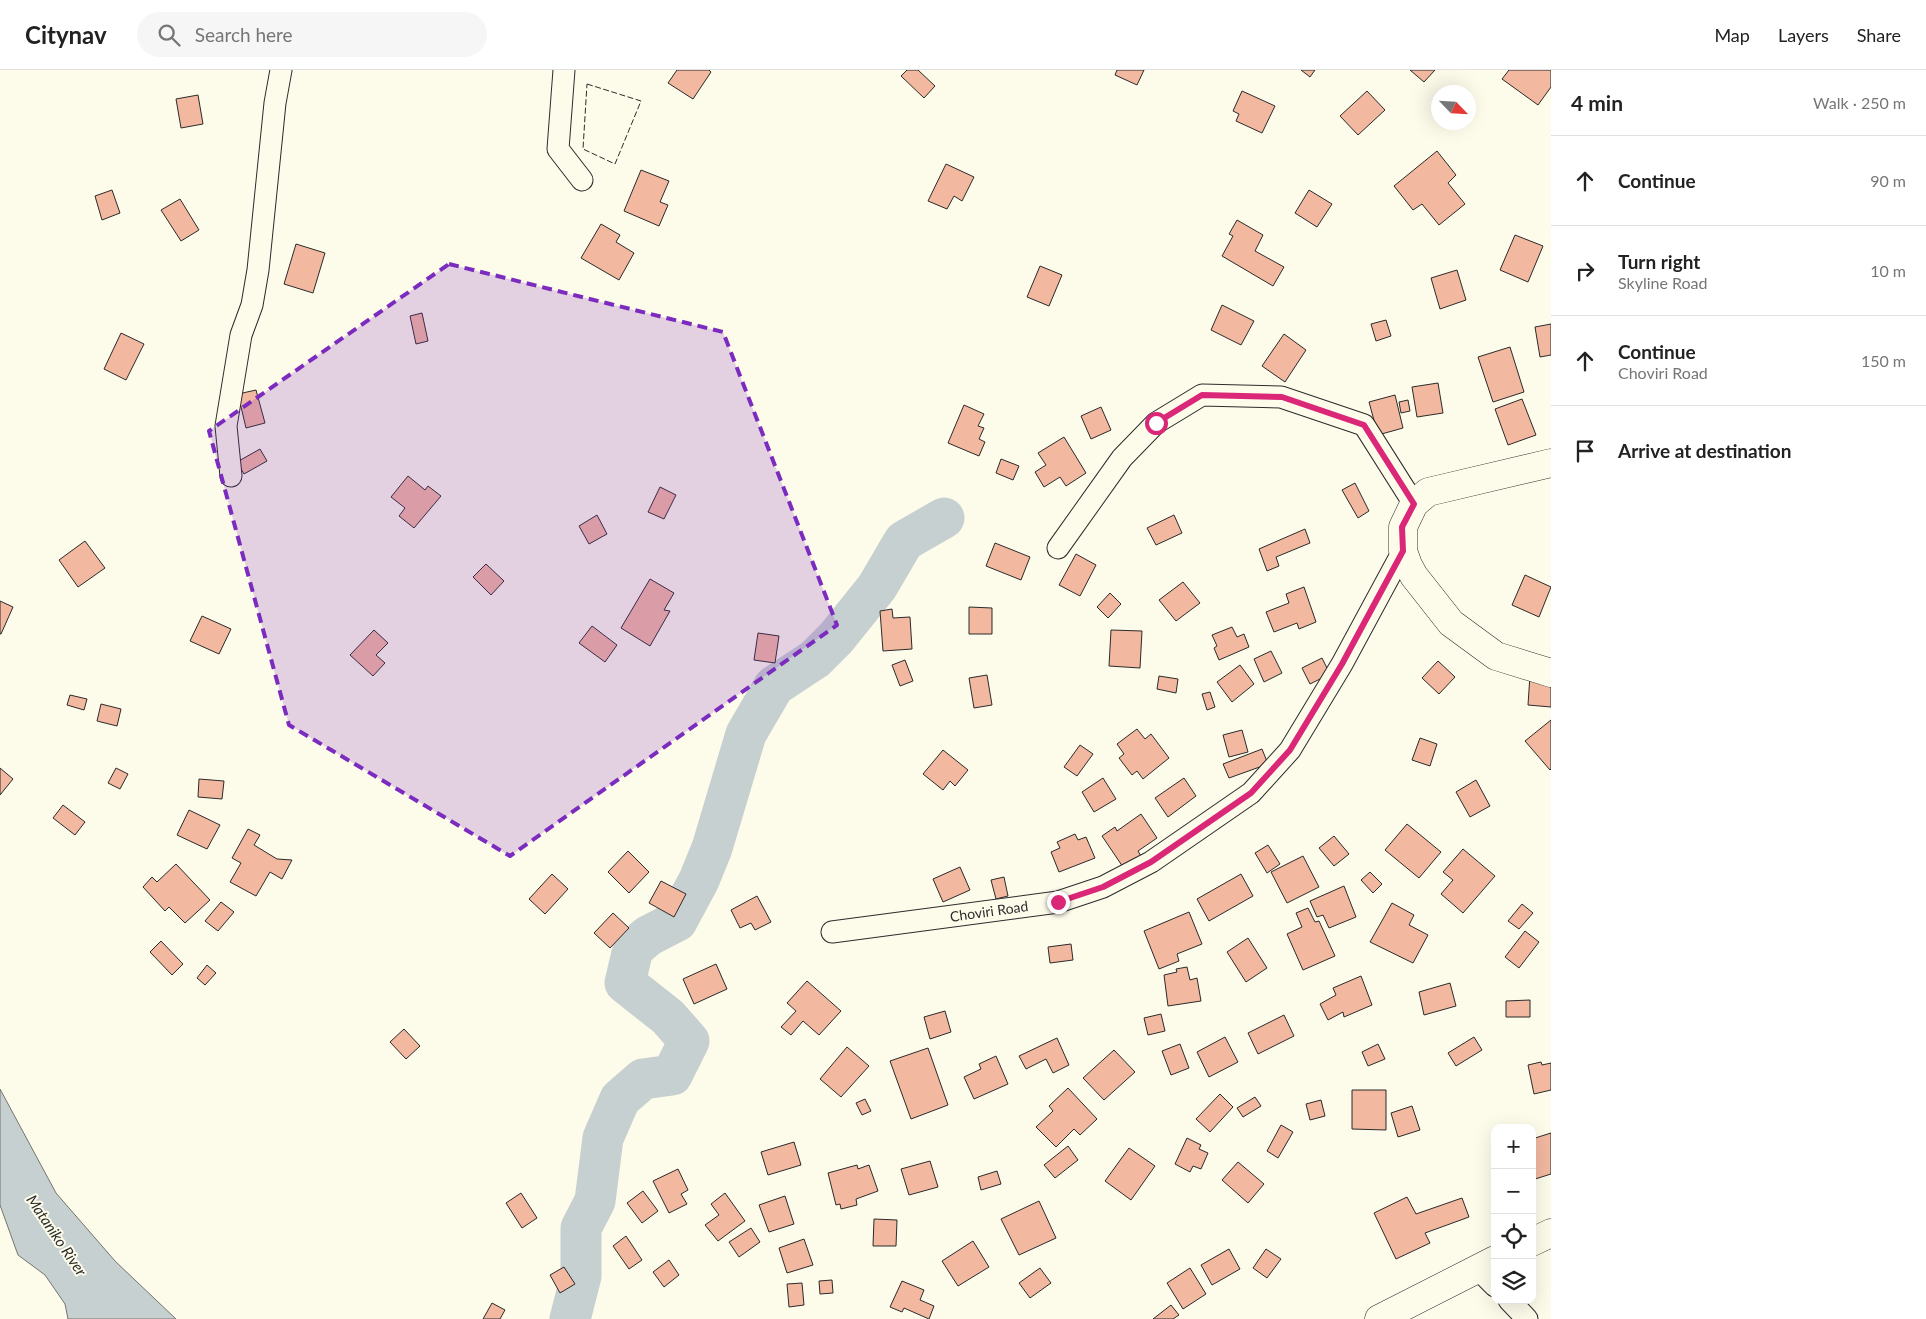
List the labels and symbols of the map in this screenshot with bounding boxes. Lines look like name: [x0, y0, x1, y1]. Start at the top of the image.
north arrow: [1431, 85, 1476, 130]
route start: [1145, 412, 1168, 435]
route end: [1047, 891, 1070, 914]
street label: Choviri Road: [949, 897, 1029, 925]
water label: Mataniko River: [23, 1191, 91, 1280]

